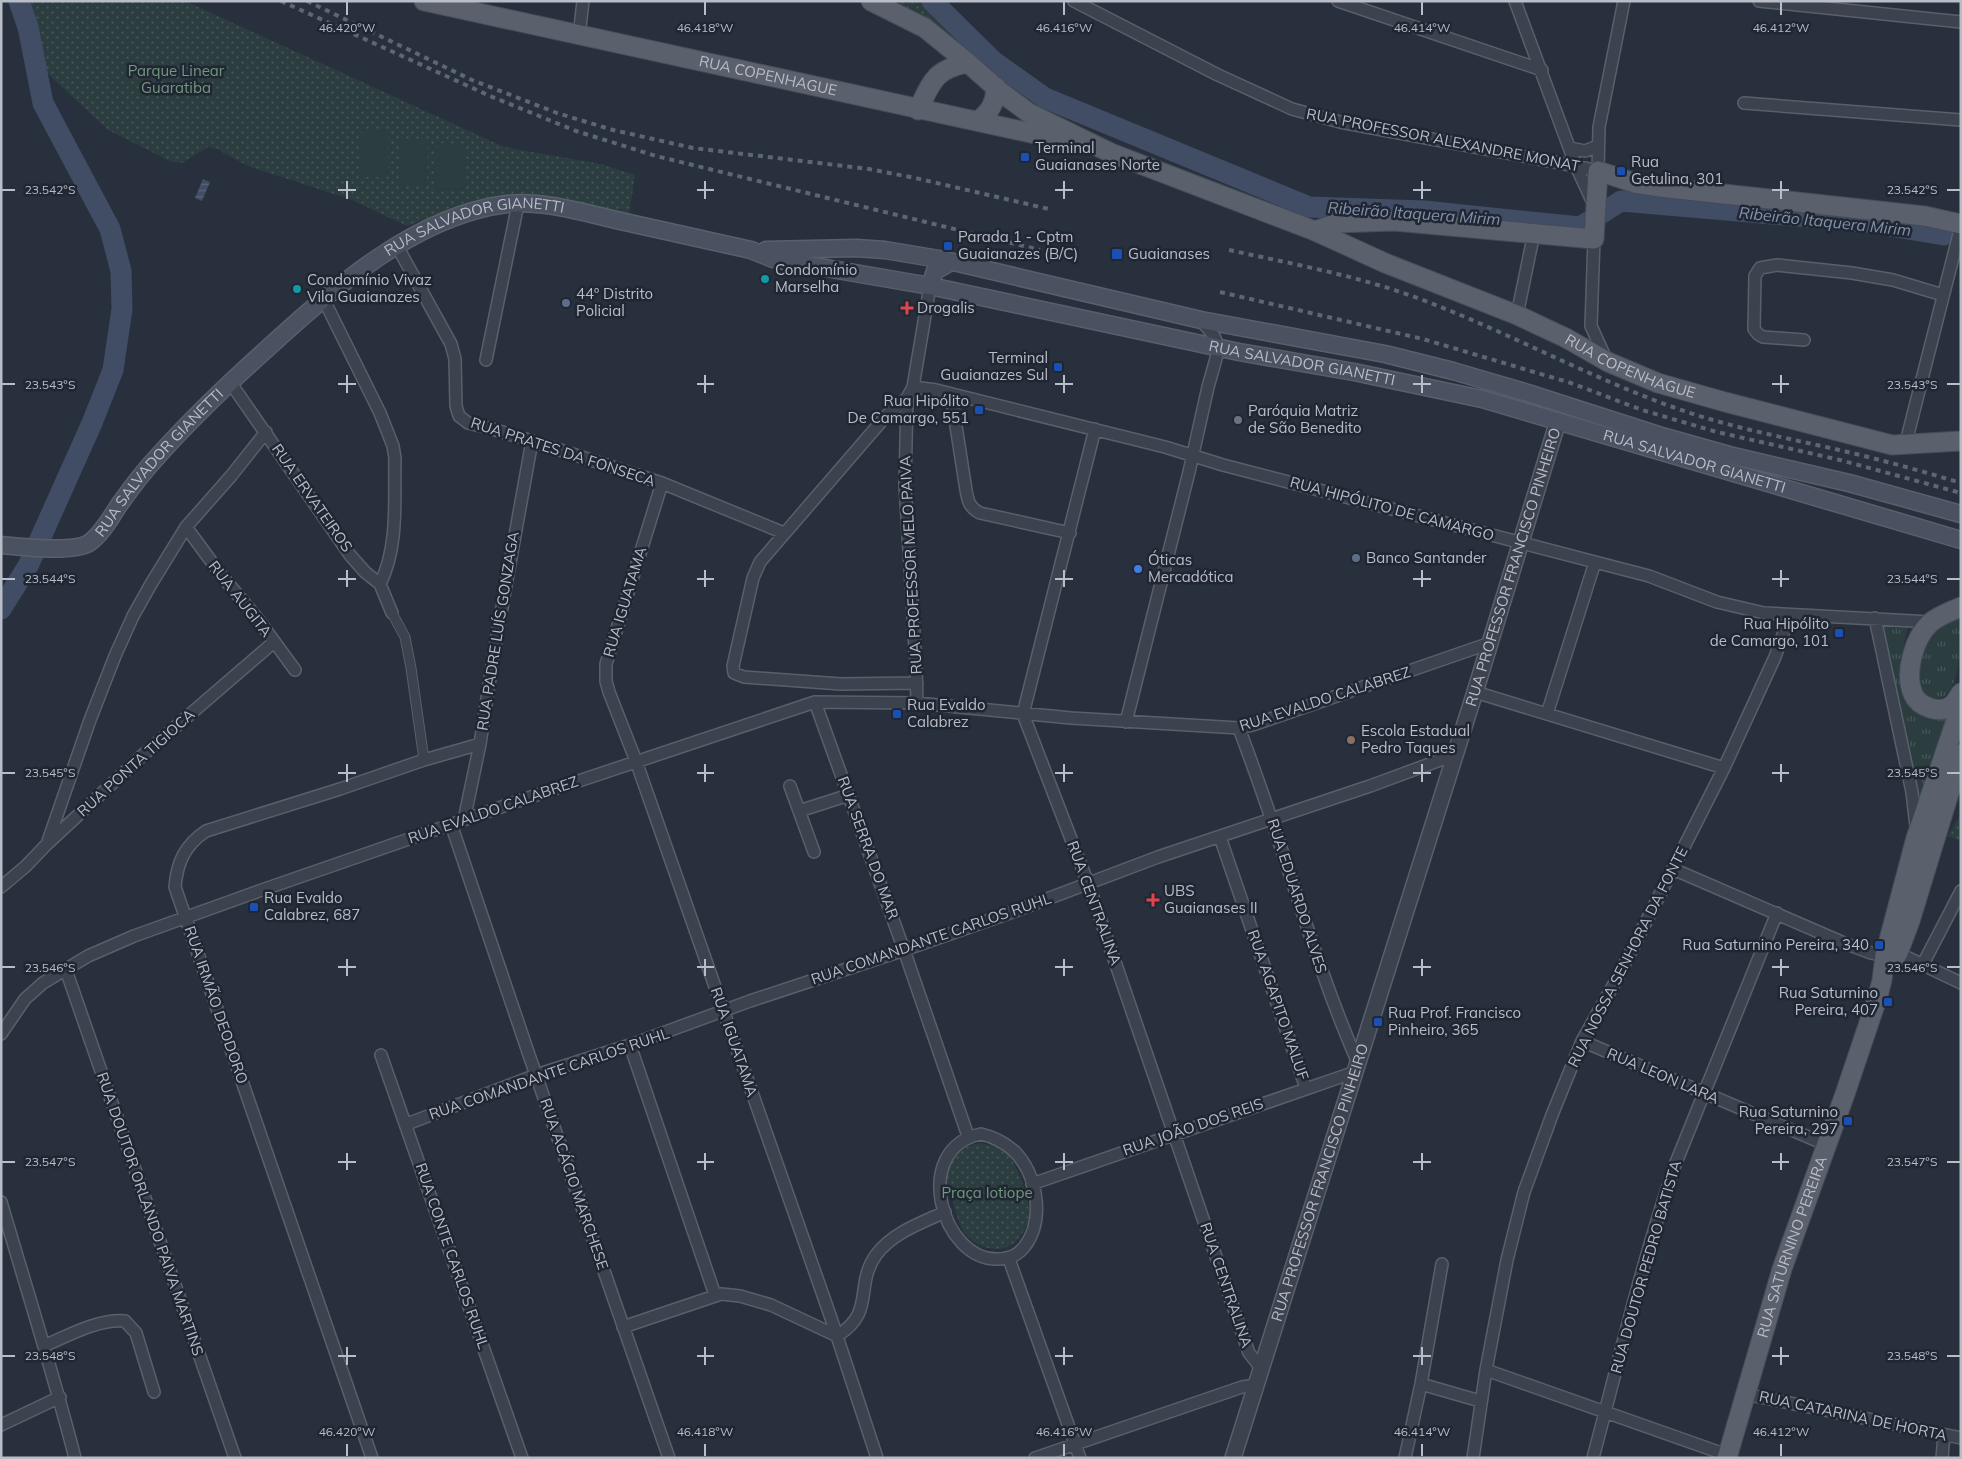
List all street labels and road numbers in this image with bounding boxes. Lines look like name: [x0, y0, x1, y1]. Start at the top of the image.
street label: RUA COPENHAGUE: [697, 51, 839, 100]
street label: RUA PROFESSOR ALEXANDRE MONAT: [1305, 104, 1581, 175]
street label: RUA SALVADOR GIANETTI: [381, 193, 566, 260]
street label: RUA COPENHAGUE: [1562, 329, 1698, 402]
street label: RUA SALVADOR GIANETTI: [1207, 336, 1397, 389]
street label: RUA SALVADOR GIANETTI: [91, 384, 227, 540]
street label: RUA PRATES DA FONSECA: [468, 413, 658, 490]
street label: RUA PROFESSOR FRANCISCO PINHEIRO: [1461, 425, 1564, 709]
street label: RUA SALVADOR GIANETTI: [1601, 425, 1788, 497]
street label: RUA ERVATEIROS: [268, 440, 357, 555]
street label: RUA PROFESSOR MELO PAIVA: [895, 455, 926, 675]
street label: RUA HIPÓLITO DE CAMARGO: [1288, 472, 1496, 545]
street label: RUA PADRE LUÍS GONZAGA: [472, 530, 523, 732]
street label: RUA IGUATAMA: [599, 544, 650, 659]
street label: RUA AUGITA: [205, 557, 276, 641]
street label: RUA EVALDO CALABREZ: [1237, 662, 1413, 735]
street label: RUA PONTA TIGIOCA: [73, 705, 198, 821]
street label: RUA EVALDO CALABREZ: [405, 771, 580, 848]
street label: RUA SERRA DO MAR: [834, 774, 903, 922]
street label: RUA EDUARDO ALVES: [1263, 816, 1331, 976]
street label: RUA CENTRALINA: [1063, 838, 1126, 968]
street label: RUA NOSSA SENHORA DA FONTE: [1563, 843, 1692, 1070]
street label: RUA COMANDANTE CARLOS RUHL: [808, 888, 1053, 989]
street label: RUA IRMÃO DEODORO: [180, 923, 252, 1086]
street label: RUA AGAPITO MALUF: [1244, 927, 1313, 1082]
street label: RUA IGUATAMA: [707, 985, 762, 1099]
street label: RUA COMANDANTE CARLOS RUHL: [426, 1023, 671, 1124]
street label: RUA PROFESSOR FRANCISCO PINHEIRO: [1267, 1041, 1372, 1324]
street label: RUA LEON LARA: [1604, 1043, 1722, 1108]
street label: RUA DOUTOR ORLANDO PAIVA MARTINS: [93, 1070, 208, 1358]
street label: RUA JOÃO DOS REIS: [1120, 1094, 1266, 1159]
street label: RUA ACÁCIO MARCHESE: [536, 1096, 613, 1272]
street label: RUA SATURNINO PEREIRA: [1753, 1153, 1831, 1340]
street label: RUA DOUTOR PEDRO BATISTA: [1606, 1158, 1685, 1376]
street label: RUA CONTE CARLOS RUHL: [412, 1160, 493, 1351]
street label: RUA CENTRALINA: [1196, 1220, 1257, 1350]
street label: RUA CATARINA DE HORTA: [1757, 1386, 1949, 1445]

